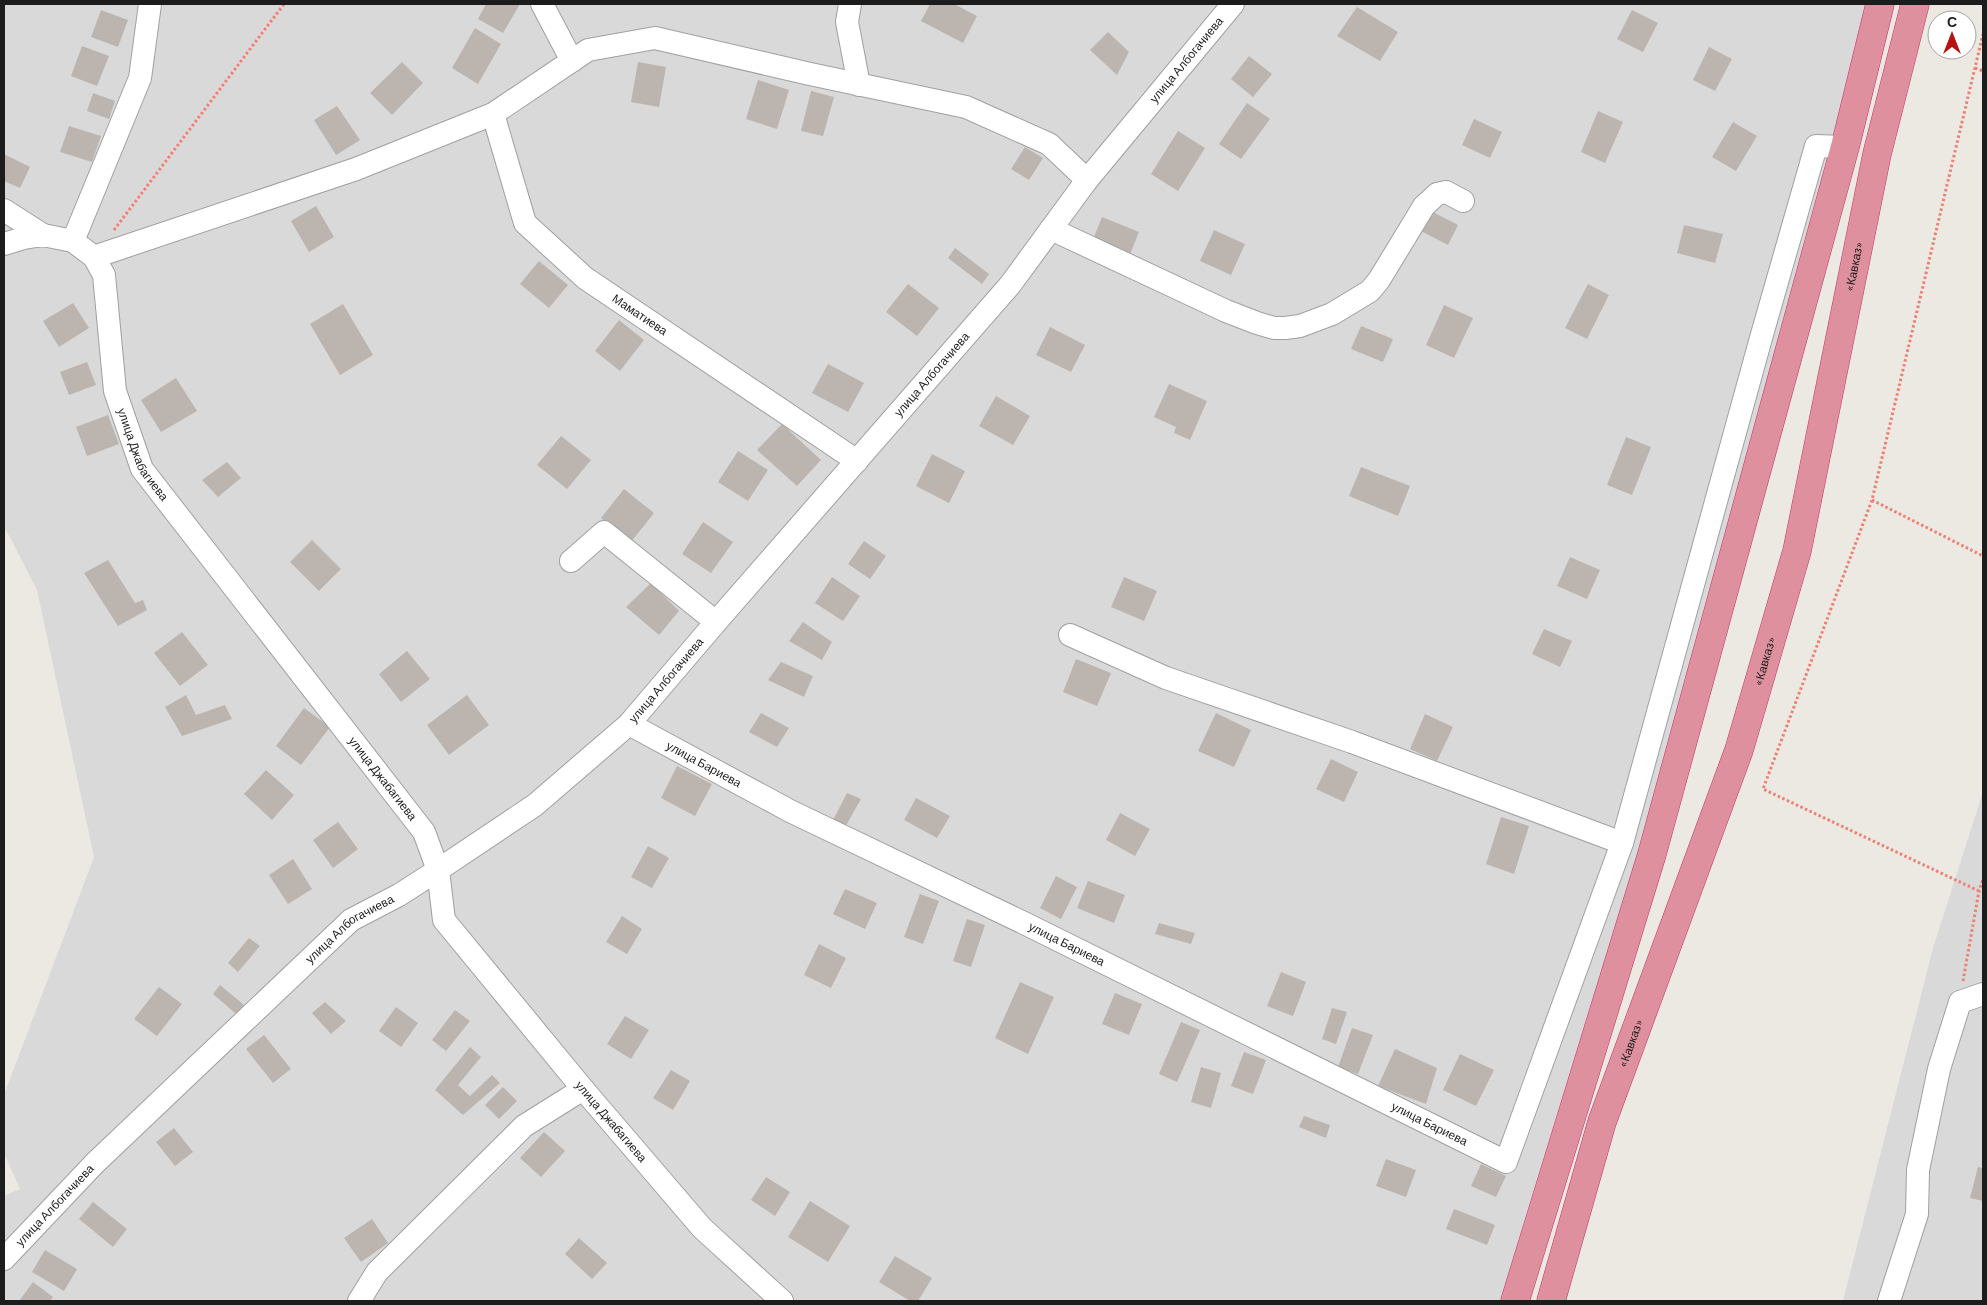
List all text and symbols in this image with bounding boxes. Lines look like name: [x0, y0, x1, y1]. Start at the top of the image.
north arrow: [1927, 10, 1977, 60]
street label: улица Албогачиева: [1146, 13, 1226, 106]
text: С: [1947, 13, 1957, 30]
street label: «Кавказ»: [1841, 240, 1865, 293]
street label: Маматиева: [610, 291, 671, 338]
street label: улица Албогачиева: [891, 329, 972, 420]
street label: улица Джабагиева: [114, 406, 172, 503]
street label: улица Албогачиева: [625, 634, 706, 726]
street label: «Кавказ»: [1750, 635, 1778, 687]
street label: улица Джабагиева: [346, 733, 421, 823]
street label: улица Бариева: [664, 738, 744, 790]
street label: улица Албогачиева: [302, 891, 396, 966]
street label: улица Бариева: [1026, 919, 1108, 968]
street label: «Кавказ»: [1615, 1017, 1645, 1069]
street label: улица Джабагиева: [572, 1078, 650, 1165]
street label: улица Бариева: [1389, 1098, 1470, 1148]
street label: улица Албогачиева: [12, 1161, 96, 1249]

